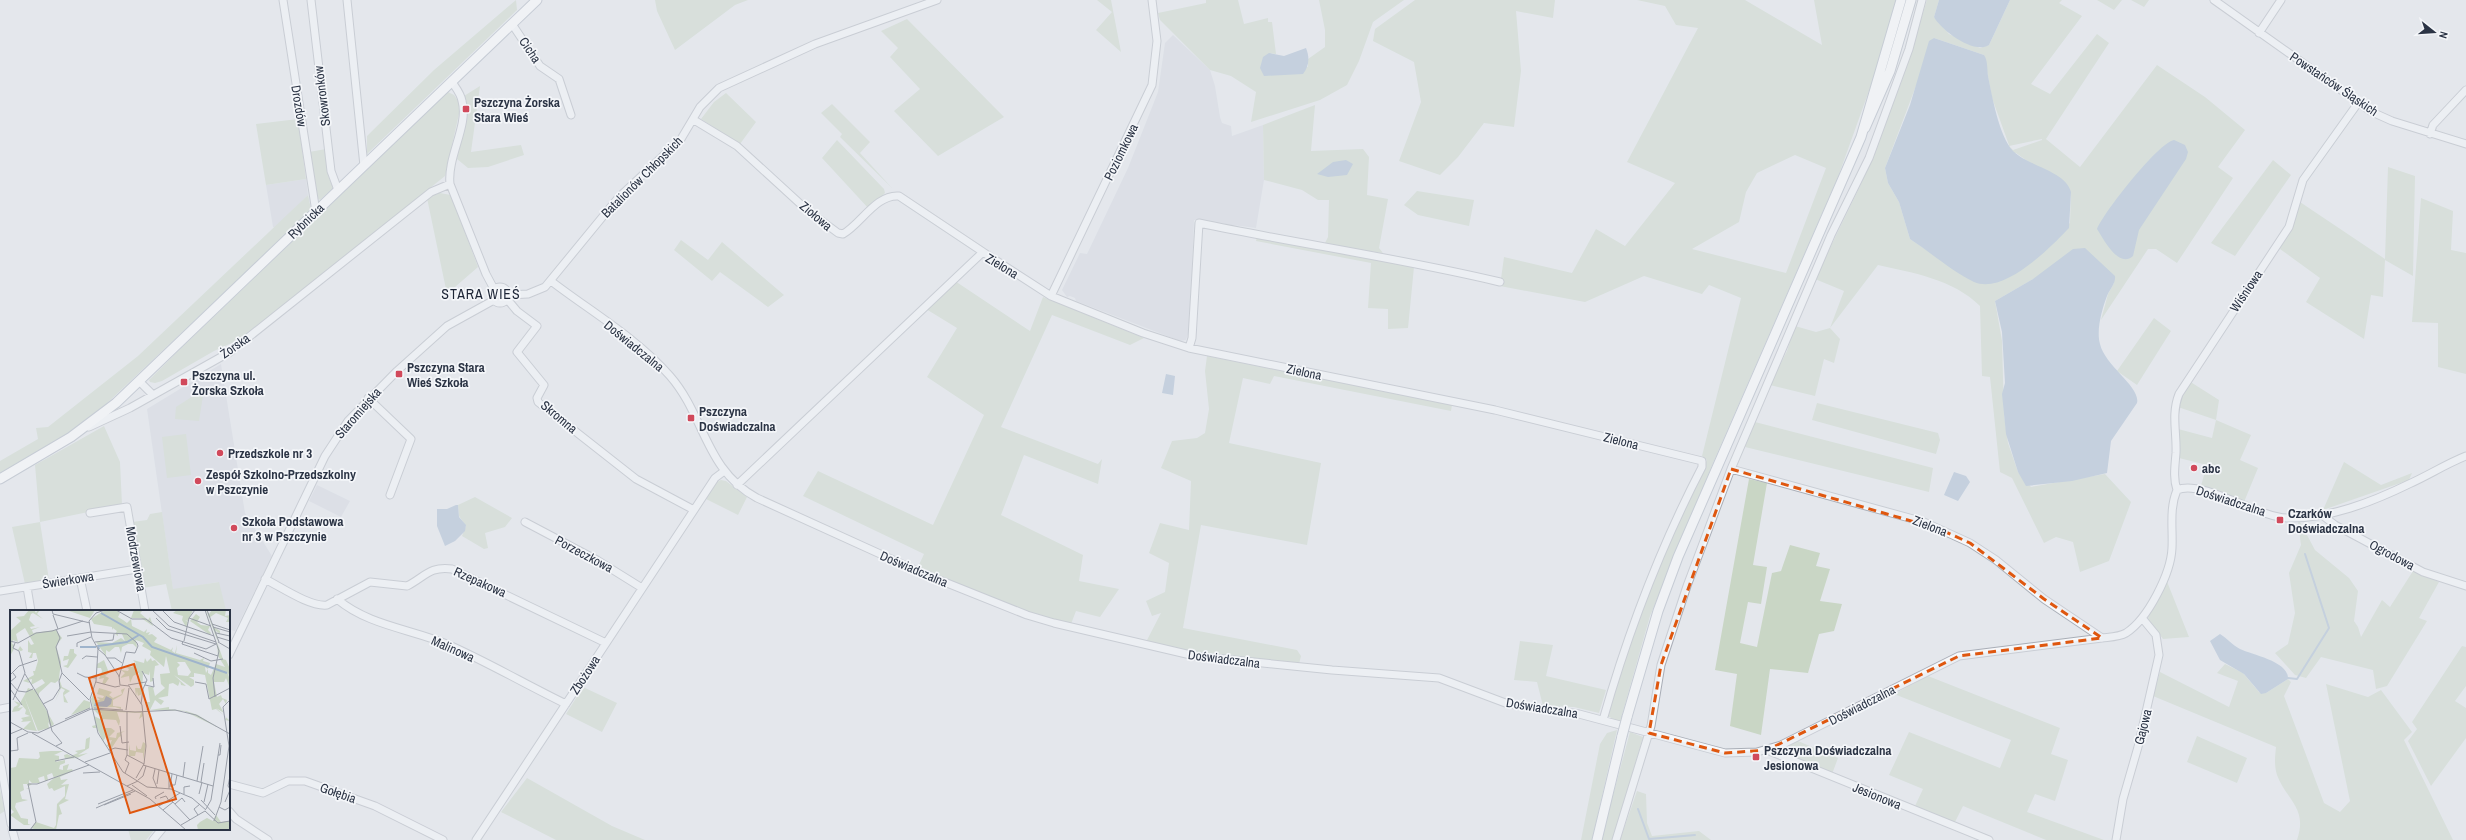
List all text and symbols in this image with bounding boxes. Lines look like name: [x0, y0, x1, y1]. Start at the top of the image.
north arrow: [2414, 12, 2454, 52]
text: N: [2436, 30, 2451, 40]
street label: Cicha: [515, 34, 545, 66]
street label: Powstańców Śląskich: [2287, 48, 2382, 120]
street label: Skowronków: [310, 65, 334, 127]
street label: Drozdów: [287, 84, 311, 128]
place label: Pszczyna Żorska Stara Wieś: [474, 94, 560, 126]
marker: Pszczyna Żorska Stara Wieś: [461, 104, 471, 114]
street label: Poziomkowa: [1100, 121, 1142, 183]
street label: Batalionów Chłopskich: [598, 133, 686, 221]
street label: Ziołowa: [796, 197, 836, 235]
street label: Rybnicka: [284, 199, 328, 243]
street label: Zielona: [982, 250, 1022, 282]
street label: Wiśniowa: [2226, 267, 2266, 315]
district label: STARA WIEŚ: [441, 285, 521, 303]
street label: Doświadczalna: [601, 317, 667, 375]
street label: Żorska: [217, 330, 253, 362]
place label: Pszczyna Stara Wieś Szkoła: [407, 359, 485, 391]
street label: Zielona: [1285, 360, 1323, 384]
place label: Pszczyna ul. Żorska Szkoła: [192, 367, 264, 399]
marker: Pszczyna Stara Wieś Szkoła: [394, 369, 404, 379]
marker: Pszczyna ul. Żorska Szkoła: [179, 377, 189, 387]
street label: Staromiejska: [331, 384, 385, 442]
street label: Skromna: [537, 397, 581, 437]
place label: Pszczyna Doświadczalna: [699, 403, 775, 435]
marker: Pszczyna Doświadczalna: [686, 413, 696, 423]
street label: Zielona: [1602, 428, 1640, 454]
place label: Przedszkole nr 3: [228, 445, 312, 462]
marker: Przedszkole nr 3: [215, 448, 225, 458]
place label: abc: [2202, 460, 2220, 477]
marker: abc: [2189, 463, 2199, 473]
place label: Zespół Szkolno-Przedszkolny w Pszczynie: [206, 466, 356, 498]
marker: Zespół Szkolno-Przedszkolny w Pszczynie: [193, 476, 203, 486]
street label: Doświadczalna: [2194, 482, 2268, 520]
place label: Czarków Doświadczalna: [2288, 505, 2364, 537]
street label: Zielona: [1910, 512, 1950, 540]
place label: Szkoła Podstawowa nr 3 w Pszczynie: [242, 513, 343, 545]
marker: Czarków Doświadczalna: [2275, 515, 2285, 525]
marker: Szkoła Podstawowa nr 3 w Pszczynie: [229, 523, 239, 533]
street label: Modrzewiowa: [122, 525, 150, 593]
street label: Porzeczkowa: [552, 532, 616, 576]
street label: Ogrodowa: [2366, 536, 2418, 574]
street label: Doświadczalna: [877, 547, 951, 591]
street label: Rzepakowa: [451, 563, 509, 601]
street label: Świerkowa: [41, 568, 95, 592]
inset map: [10, 610, 230, 830]
street label: Malinowa: [429, 632, 477, 666]
street label: Doświadczalna: [1187, 646, 1261, 672]
street label: Zbożowa: [566, 652, 604, 698]
street label: Doświadczalna: [1826, 681, 1898, 729]
street label: Doświadczalna: [1505, 694, 1579, 722]
street label: Gajowa: [2130, 707, 2156, 747]
place label: Pszczyna Doświadczalna Jesionowa: [1764, 742, 1891, 774]
marker: Pszczyna Doświadczalna Jesionowa: [1751, 752, 1761, 762]
street label: Gołębia: [318, 779, 358, 807]
street label: Jesionowa: [1850, 779, 1904, 813]

